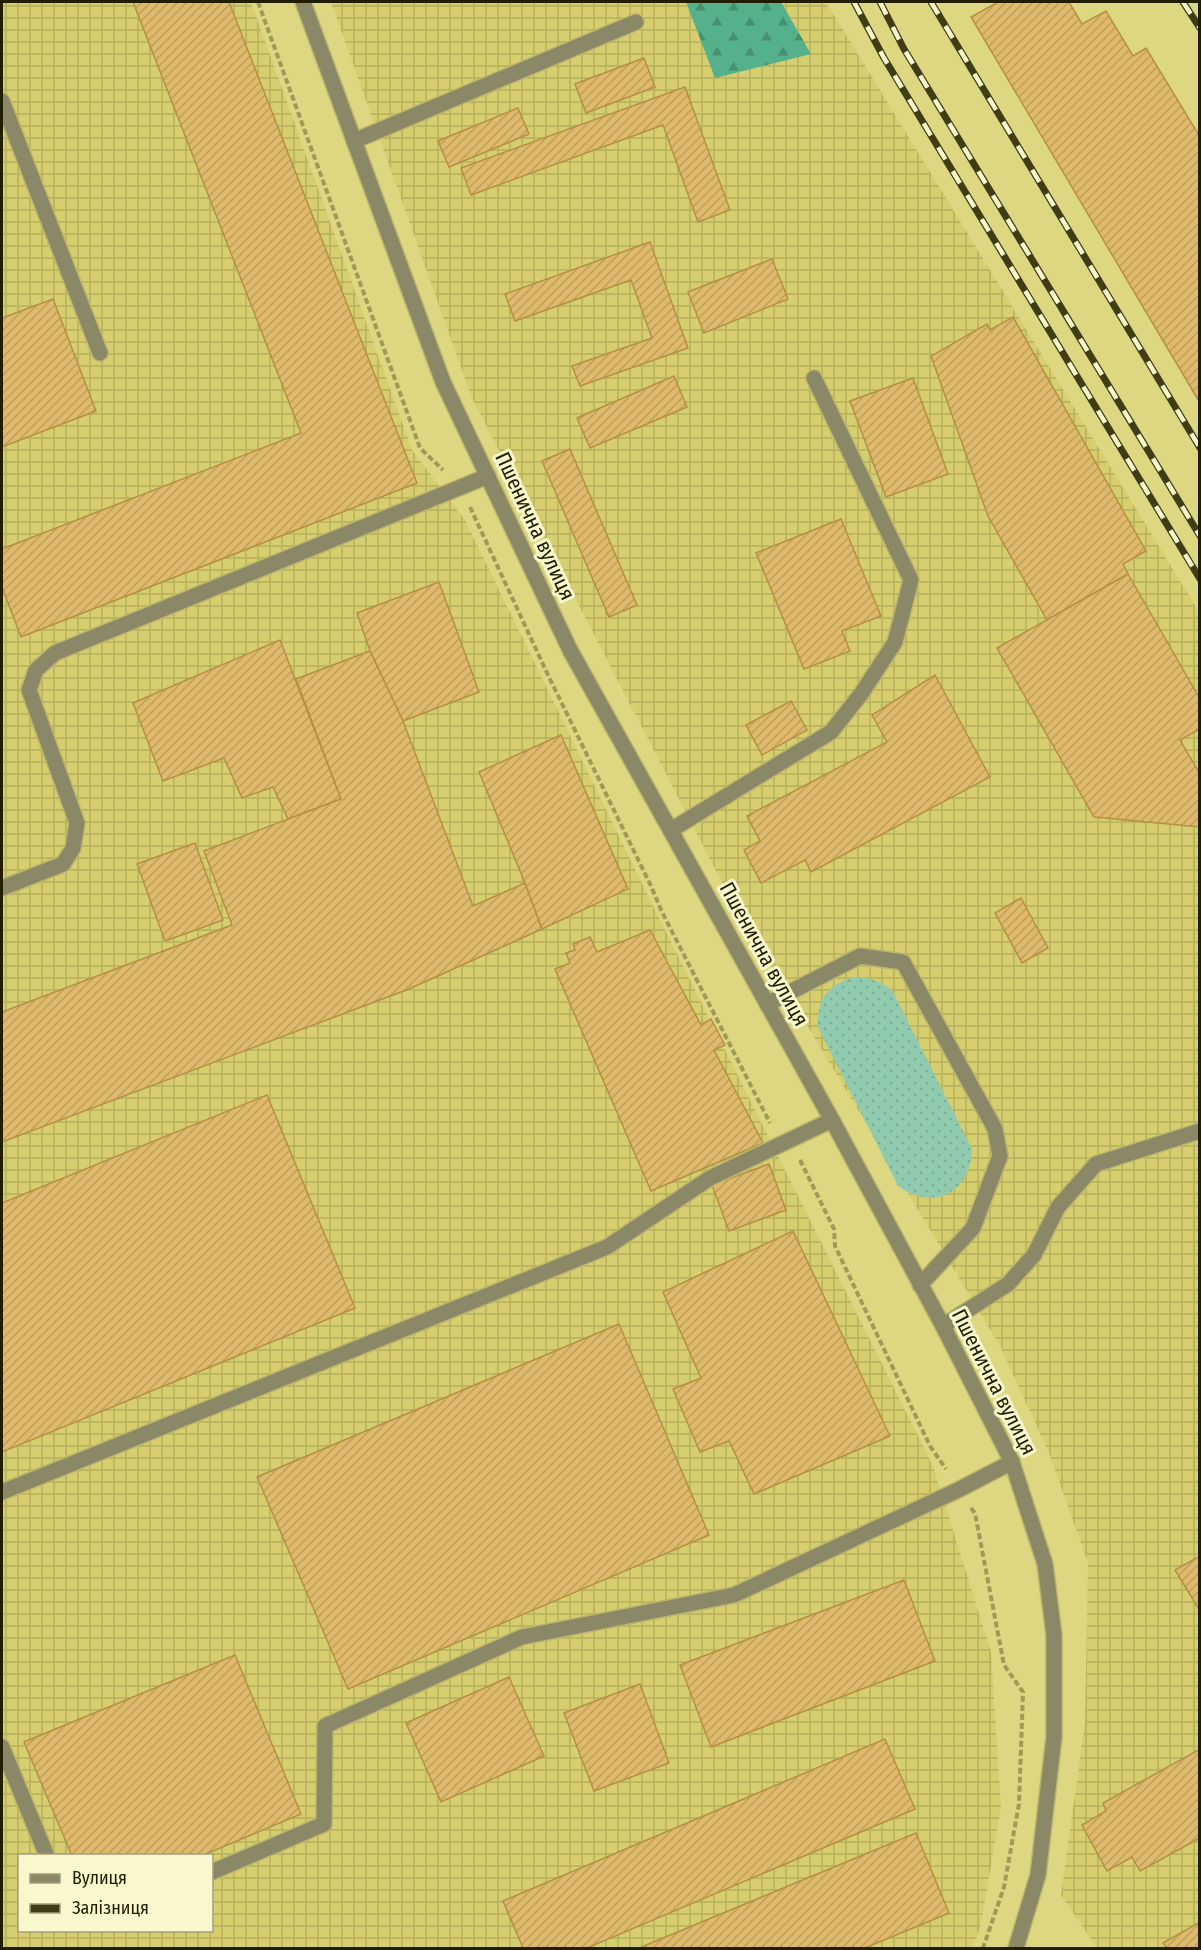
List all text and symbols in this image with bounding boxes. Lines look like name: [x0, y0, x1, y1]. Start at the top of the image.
street label: Пшенична вулиця: [489, 448, 581, 604]
street label: Пшенична вулиця: [714, 878, 814, 1030]
street label: Пшенична вулиця: [946, 1305, 1042, 1459]
legend: [18, 1854, 213, 1932]
text: Вулиця: [72, 1867, 127, 1889]
text: Залізниця: [72, 1897, 149, 1919]

